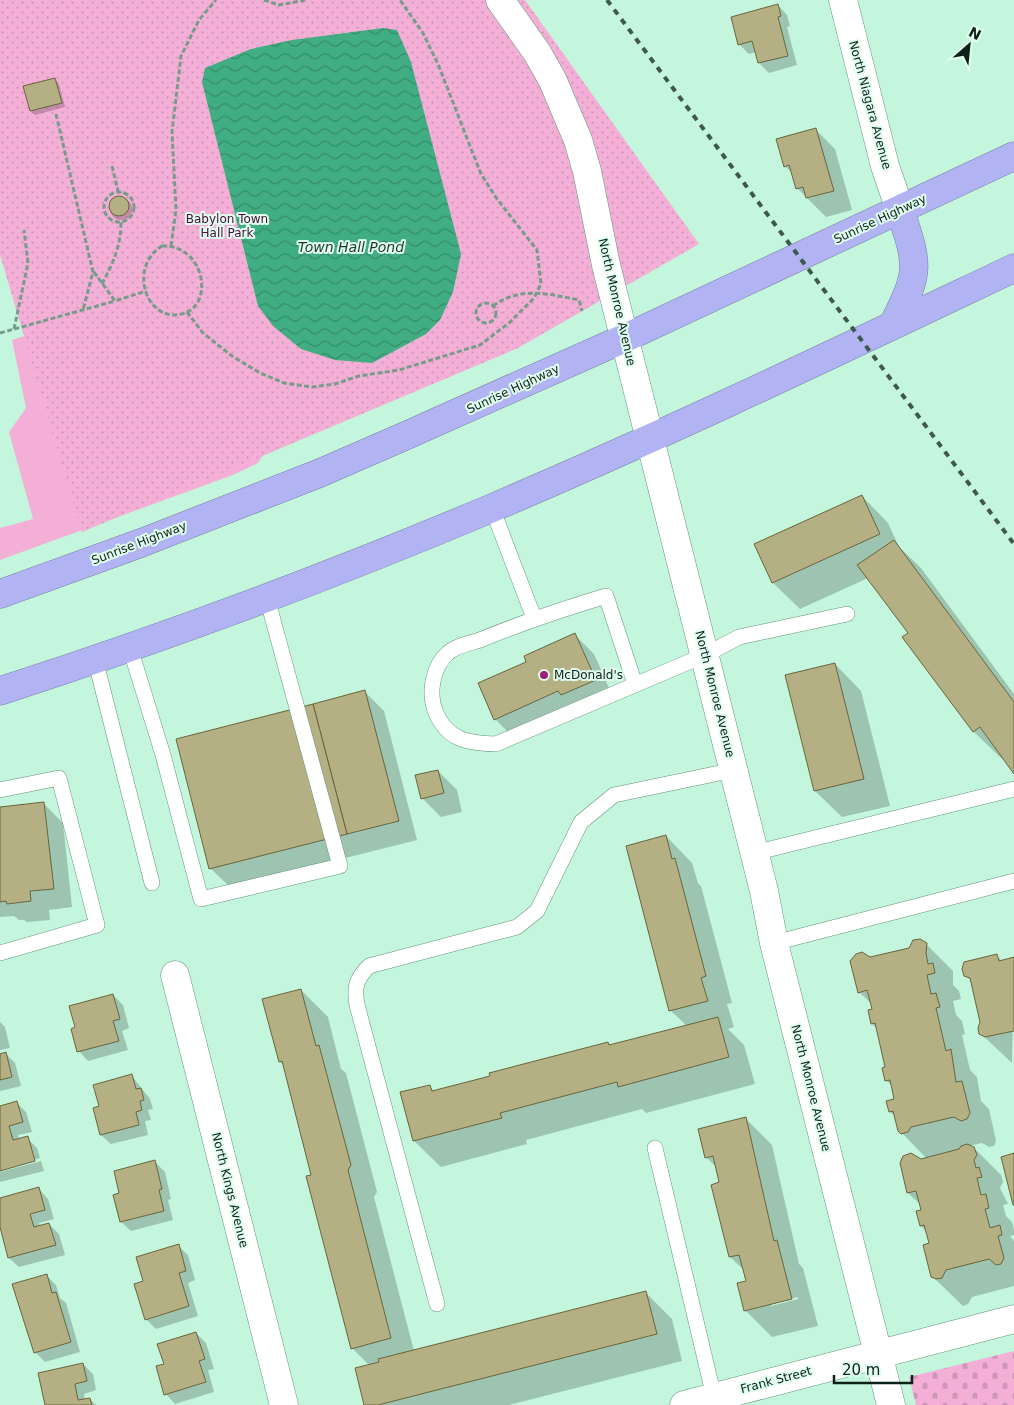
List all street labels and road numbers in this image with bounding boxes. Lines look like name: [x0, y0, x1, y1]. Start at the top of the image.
street label: North Niagara Avenue: [846, 39, 894, 171]
street label: Sunrise Highway: [832, 191, 928, 247]
street label: North Monroe Avenue: [596, 237, 638, 367]
street label: Sunrise Highway: [465, 361, 561, 417]
street label: Sunrise Highway: [90, 518, 188, 568]
street label: North Monroe Avenue: [692, 629, 738, 759]
street label: North Monroe Avenue: [788, 1023, 834, 1153]
street label: North Kings Avenue: [209, 1131, 251, 1249]
street label: Frank Street: [739, 1364, 813, 1396]

